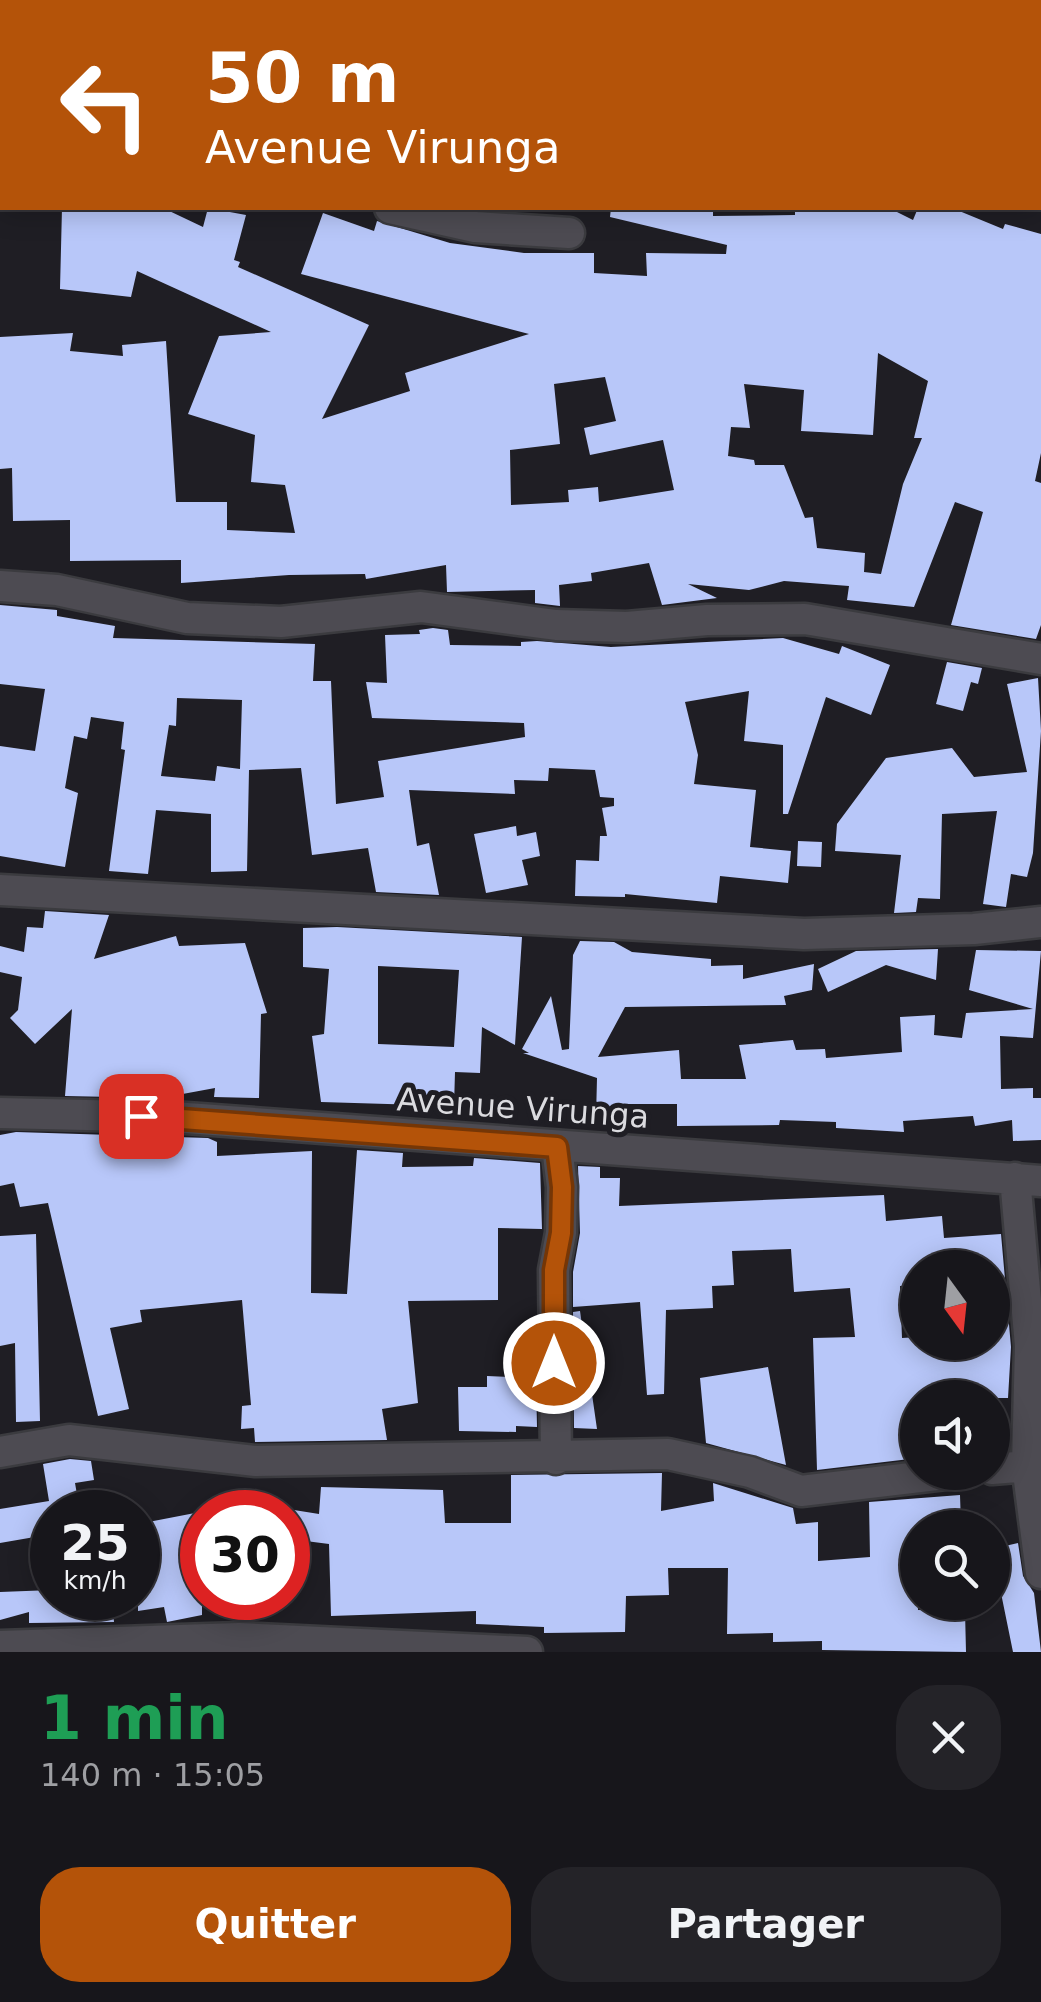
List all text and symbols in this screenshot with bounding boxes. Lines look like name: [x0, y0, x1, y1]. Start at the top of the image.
text: 50 m: [205, 37, 400, 119]
icon: left: [40, 40, 170, 170]
text: Avenue Virunga: [205, 121, 560, 174]
pin: [99, 1074, 184, 1159]
street label: Avenue Virunga: [396, 1080, 650, 1136]
icon: arrive: [114, 1089, 169, 1144]
north arrow: [900, 1250, 1010, 1360]
map controls: [900, 1250, 1010, 1620]
position arrow: [502, 1311, 606, 1415]
button: sound: [900, 1380, 1010, 1490]
speed limit sign: 30: [180, 1490, 310, 1620]
button: search: [900, 1510, 1010, 1620]
text: 25: [60, 1514, 130, 1572]
text: km/h: [63, 1566, 127, 1595]
text: 1 min: [40, 1683, 228, 1753]
button: close: [896, 1685, 1001, 1790]
text: 140 m · 15:05: [40, 1756, 265, 1794]
button: Quitter: [40, 1867, 511, 1982]
button: Partager: [531, 1867, 1001, 1982]

